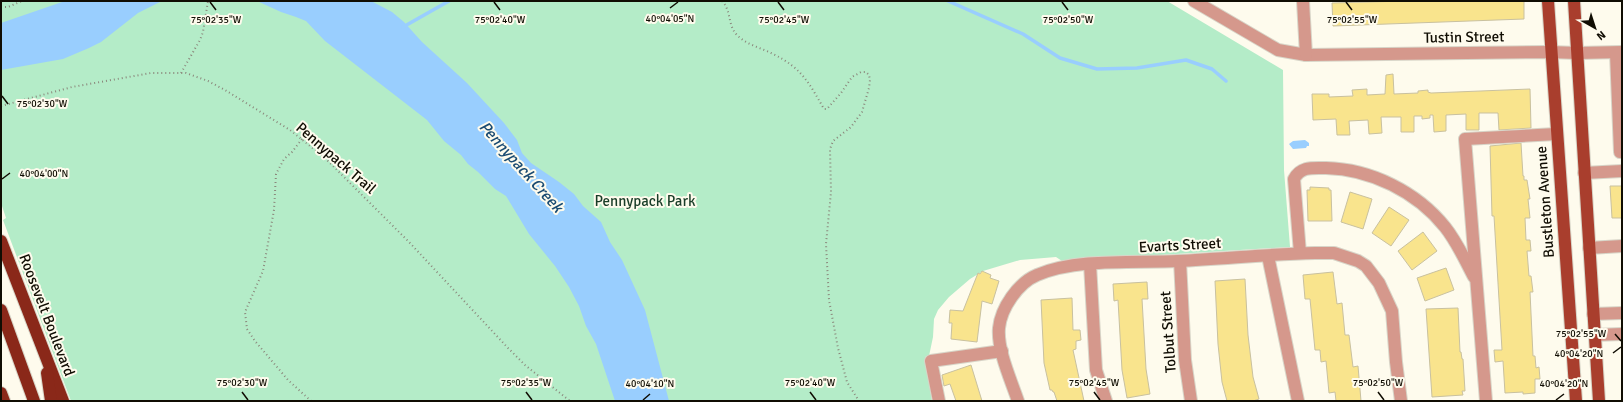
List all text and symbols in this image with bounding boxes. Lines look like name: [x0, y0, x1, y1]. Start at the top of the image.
north arrow: [1575, 8, 1615, 48]
text: 40°04'05"N: [646, 13, 694, 25]
text: 75°02'35"W: [191, 14, 242, 26]
text: 75°02'40"W: [475, 14, 526, 26]
text: 75°02'45"W: [759, 14, 810, 26]
text: 75°02'50"W: [1043, 14, 1094, 26]
text: 75°02'55"W: [1327, 14, 1378, 26]
street label: Tustin Street: [1423, 27, 1505, 47]
text: N: [1594, 28, 1608, 43]
text: 75°02'30"W: [17, 98, 68, 110]
water label: Pennypack Creek: [475, 117, 569, 218]
street label: Pennypack Trail: [292, 118, 380, 198]
street label: Bustleton Avenue: [1532, 145, 1558, 259]
text: 40°04'00"N: [20, 168, 68, 180]
park label: Pennypack Park: [595, 192, 696, 210]
street label: Evarts Street: [1138, 234, 1222, 256]
street label: Roosevelt Boulevard: [15, 251, 79, 379]
street label: Tolbut Street: [1156, 290, 1180, 374]
text: 75°02'55"W: [1556, 328, 1607, 340]
text: 40°04'20"N: [1555, 348, 1603, 360]
text: 75°02'30"W: [217, 377, 268, 389]
text: 75°02'35"W: [501, 377, 552, 389]
text: 75°02'40"W: [785, 377, 836, 389]
text: 75°02'45"W: [1069, 377, 1120, 389]
text: 75°02'50"W: [1353, 377, 1404, 389]
text: 40°04'10"N: [626, 378, 674, 390]
text: 40°04'20"N: [1540, 378, 1588, 390]

